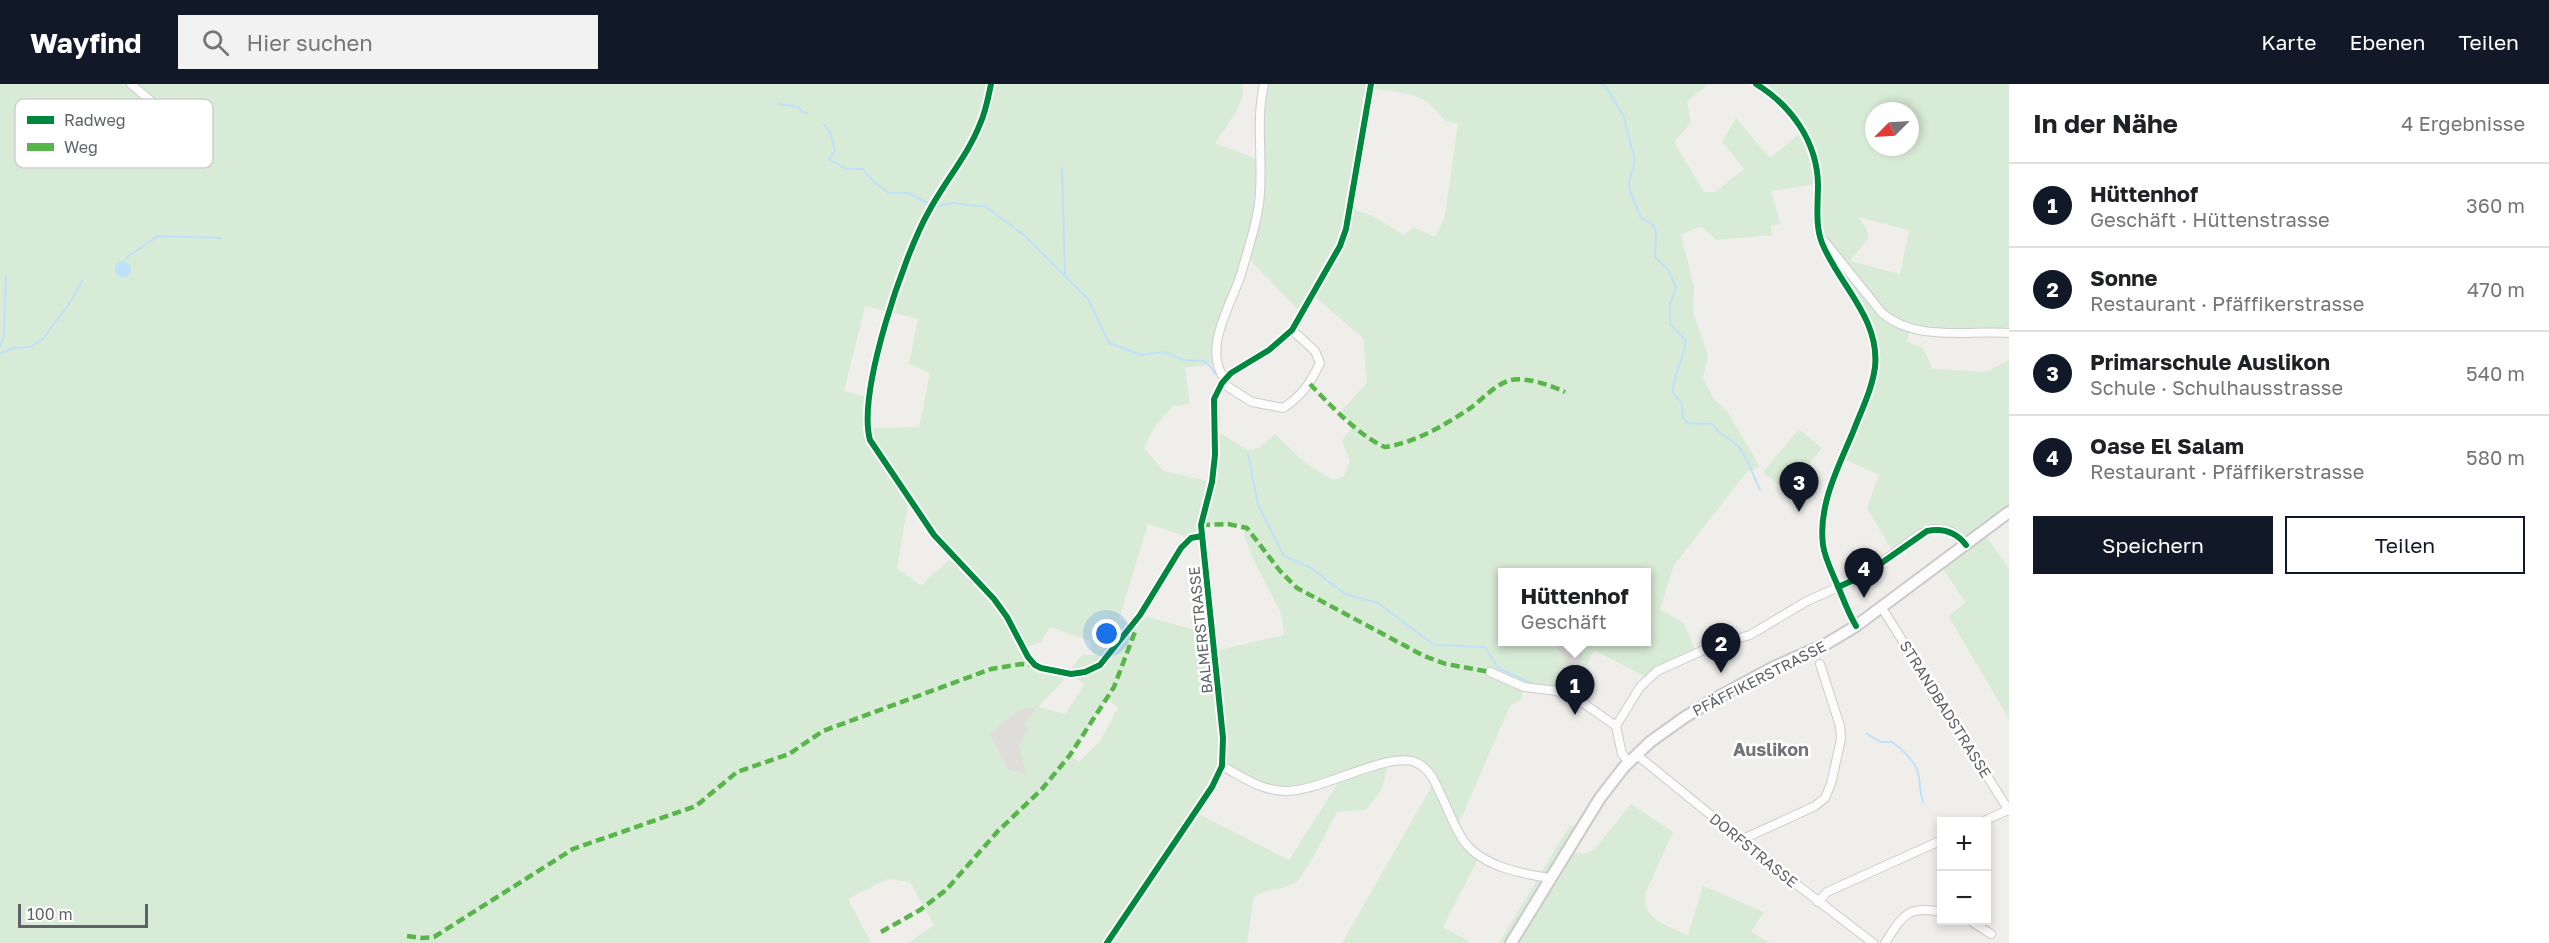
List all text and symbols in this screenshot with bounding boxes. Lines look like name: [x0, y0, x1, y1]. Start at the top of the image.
search box: [178, 15, 598, 69]
text: Wayfind: [30, 26, 142, 59]
icon: search: [199, 26, 232, 59]
text: Hier suchen: [247, 29, 373, 56]
text: Karte: [2261, 29, 2317, 55]
text: Ebenen: [2350, 29, 2425, 55]
text: Teilen: [2458, 29, 2519, 55]
legend: [15, 99, 213, 168]
north arrow: [1865, 102, 1919, 156]
text: In der Nähe: [2033, 108, 2178, 139]
text: Radweg: [64, 110, 126, 130]
text: 4 Ergebnisse: [2401, 111, 2525, 135]
text: Weg: [64, 137, 98, 157]
text: Hüttenhof: [2090, 180, 2198, 207]
text: 1: [2047, 193, 2058, 217]
text: 360 m: [2466, 193, 2525, 217]
text: Geschäft · Hüttenstrasse: [2090, 207, 2330, 231]
text: Sonne: [2090, 264, 2158, 291]
text: 2: [2046, 277, 2059, 301]
text: 470 m: [2467, 277, 2525, 301]
text: Restaurant · Pfäffikerstrasse: [2090, 291, 2364, 315]
text: Primarschule Auslikon: [2090, 348, 2330, 375]
text: 3: [2046, 361, 2059, 385]
text: 540 m: [2466, 361, 2525, 385]
text: Schule · Schulhausstrasse: [2090, 375, 2343, 399]
text: Oase El Salam: [2090, 432, 2244, 459]
text: 4: [2046, 445, 2059, 469]
text: 580 m: [2466, 445, 2525, 469]
text: Restaurant · Pfäffikerstrasse: [2090, 459, 2364, 483]
pin: 3: [1780, 462, 1818, 512]
button: Speichern: [2033, 516, 2273, 574]
button: Teilen: [2285, 516, 2525, 574]
pin: 4: [1844, 548, 1884, 598]
street label: BALMERSTRASSE: [1184, 566, 1216, 694]
popup: [1498, 568, 1651, 646]
text: Hüttenhof: [1521, 582, 1628, 609]
text: Geschäft: [1521, 609, 1607, 633]
your location: [1092, 619, 1121, 648]
pin: 2: [1702, 624, 1740, 673]
street label: PFÄFFIKERSTRASSE: [1689, 637, 1829, 719]
street label: STRANDBADSTRASSE: [1896, 637, 1996, 781]
pin: 1: [1556, 666, 1594, 715]
district label: Auslikon: [1733, 738, 1809, 760]
street label: DORFSTRASSE: [1706, 809, 1802, 891]
map controls: [1937, 817, 1991, 925]
button: +: [1937, 817, 1991, 871]
button: −: [1937, 871, 1991, 925]
scale bar: [18, 901, 148, 928]
text: 100 m: [27, 904, 73, 924]

